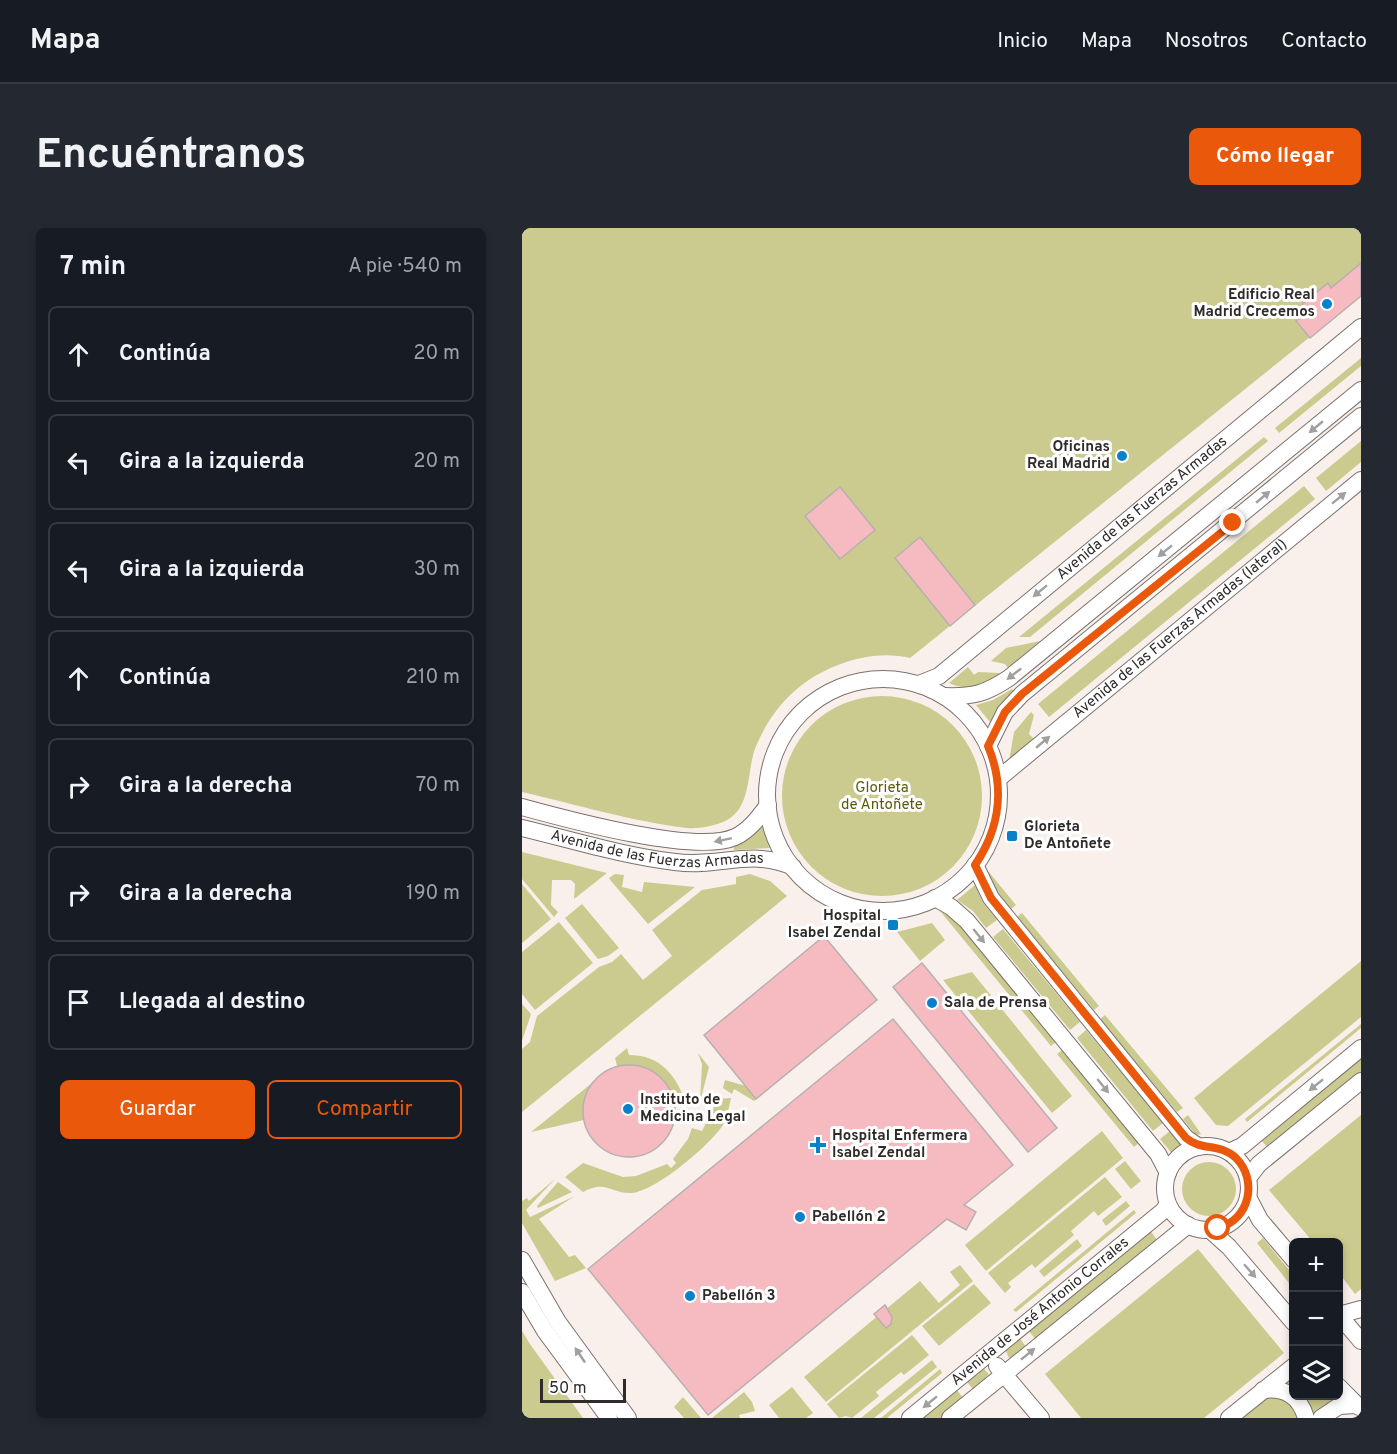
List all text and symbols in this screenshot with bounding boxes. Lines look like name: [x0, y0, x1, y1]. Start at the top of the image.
text: Mapa: [30, 23, 100, 59]
text: Inicio: [997, 28, 1048, 55]
text: Mapa: [1081, 28, 1132, 55]
text: Nosotros: [1165, 28, 1248, 55]
text: Contacto: [1281, 28, 1367, 55]
button: Cómo llegar: [1189, 128, 1361, 185]
text: Encuéntranos: [36, 130, 306, 183]
text: 7 min: [60, 251, 126, 284]
text: A pie · 540 m: [348, 254, 462, 280]
place label: Edificio Real Madrid Crecemos: [1193, 286, 1315, 322]
marker: Edificio Real Madrid Crecemos: [1320, 297, 1334, 311]
icon: ahead: [62, 338, 95, 371]
text: Continúa: [119, 341, 211, 368]
text: 20 m: [413, 341, 460, 367]
one-way arrow: [1308, 421, 1324, 434]
street label: Avenida de las Fuerzas Armadas: [1053, 432, 1231, 584]
place label: Oficinas Real Madrid: [1027, 438, 1110, 474]
icon: left: [62, 446, 95, 479]
text: Gira a la izquierda: [119, 449, 305, 476]
text: 20 m: [413, 449, 460, 475]
marker: Oficinas Real Madrid: [1115, 449, 1129, 463]
one-way arrow: [1255, 491, 1271, 504]
one-way arrow: [1332, 492, 1347, 504]
route end: [1219, 509, 1245, 535]
street label: Avenida de las Fuerzas Armadas (lateral): [1069, 535, 1291, 723]
one-way arrow: [1157, 545, 1173, 558]
icon: left: [62, 554, 95, 587]
text: Gira a la izquierda: [119, 557, 305, 584]
text: 30 m: [414, 557, 460, 583]
one-way arrow: [1032, 584, 1048, 597]
icon: ahead: [62, 662, 95, 695]
text: Continúa: [119, 665, 211, 692]
text: 210 m: [406, 665, 460, 691]
one-way arrow: [1006, 668, 1022, 681]
one-way arrow: [1035, 736, 1050, 749]
icon: right: [62, 770, 95, 803]
text: Gira a la derecha: [119, 773, 292, 800]
text: 70 m: [416, 773, 460, 799]
park label: Glorieta de Antoñete: [841, 779, 923, 815]
place label: Glorieta De Antoñete: [1024, 818, 1111, 854]
street label: Avenida de las Fuerzas Armadas: [549, 826, 764, 873]
marker: Glorieta De Antoñete: [1005, 829, 1019, 843]
one-way arrow: [713, 836, 732, 845]
icon: right: [62, 878, 95, 911]
text: Gira a la derecha: [119, 881, 292, 908]
text: 190 m: [406, 881, 460, 907]
place label: Hospital Isabel Zendal: [788, 907, 881, 943]
marker: Hospital Isabel Zendal: [886, 918, 900, 932]
one-way arrow: [972, 928, 985, 944]
icon: arrive: [62, 986, 95, 1019]
text: Llegada al destino: [119, 989, 305, 1016]
place label: Sala de Prensa: [944, 994, 1047, 1013]
marker: Sala de Prensa: [925, 996, 939, 1010]
one-way arrow: [1096, 1078, 1109, 1094]
one-way arrow: [1308, 1079, 1324, 1092]
button: Guardar: [60, 1080, 255, 1139]
button: Compartir: [267, 1080, 462, 1139]
place label: Instituto de Medicina Legal: [640, 1091, 746, 1127]
marker: Instituto de Medicina Legal: [621, 1102, 635, 1116]
place label: Hospital Enfermera Isabel Zendal: [832, 1127, 968, 1163]
marker: Hospital Enfermera Isabel Zendal: [809, 1136, 827, 1154]
place label: Pabellón 2: [812, 1208, 886, 1227]
marker: Pabellón 2: [793, 1210, 807, 1224]
route start: [1204, 1214, 1230, 1240]
street label: Avenida de José Antonio Corrales: [947, 1233, 1133, 1390]
map controls: [1289, 1238, 1343, 1400]
button: +: [1289, 1238, 1343, 1292]
one-way arrow: [1244, 1263, 1257, 1279]
place label: Pabellón 3: [702, 1287, 776, 1306]
marker: Pabellón 3: [683, 1289, 697, 1303]
button: −: [1289, 1292, 1343, 1346]
button: layers: [1289, 1346, 1343, 1400]
one-way arrow: [575, 1347, 586, 1363]
one-way arrow: [1020, 1349, 1035, 1361]
scale bar: [540, 1376, 626, 1404]
text: 50 m: [549, 1379, 587, 1399]
one-way arrow: [922, 1396, 938, 1409]

